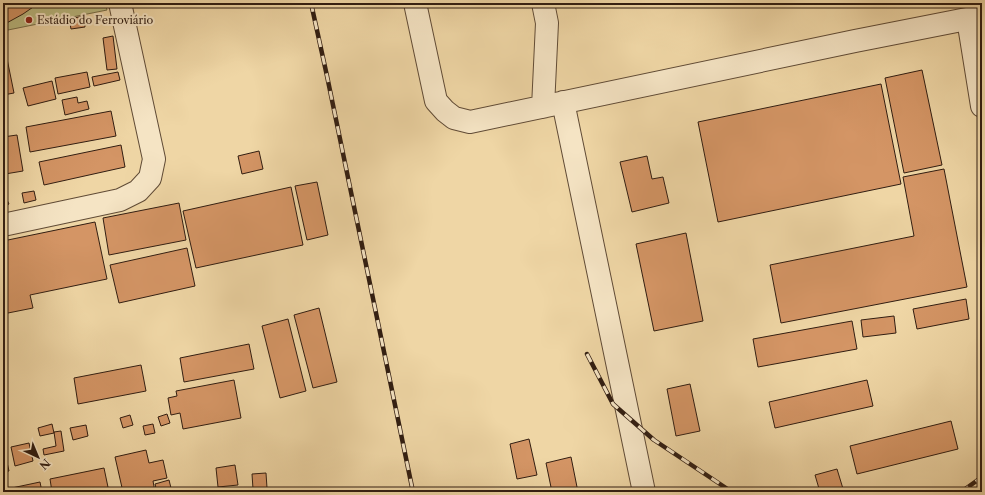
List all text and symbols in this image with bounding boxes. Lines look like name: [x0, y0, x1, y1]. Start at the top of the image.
place label: Estádio do Ferroviário: [37, 13, 154, 27]
marker: Estádio do Ferroviário: [24, 15, 34, 25]
north arrow: [18, 437, 58, 477]
text: N: [36, 456, 53, 473]

